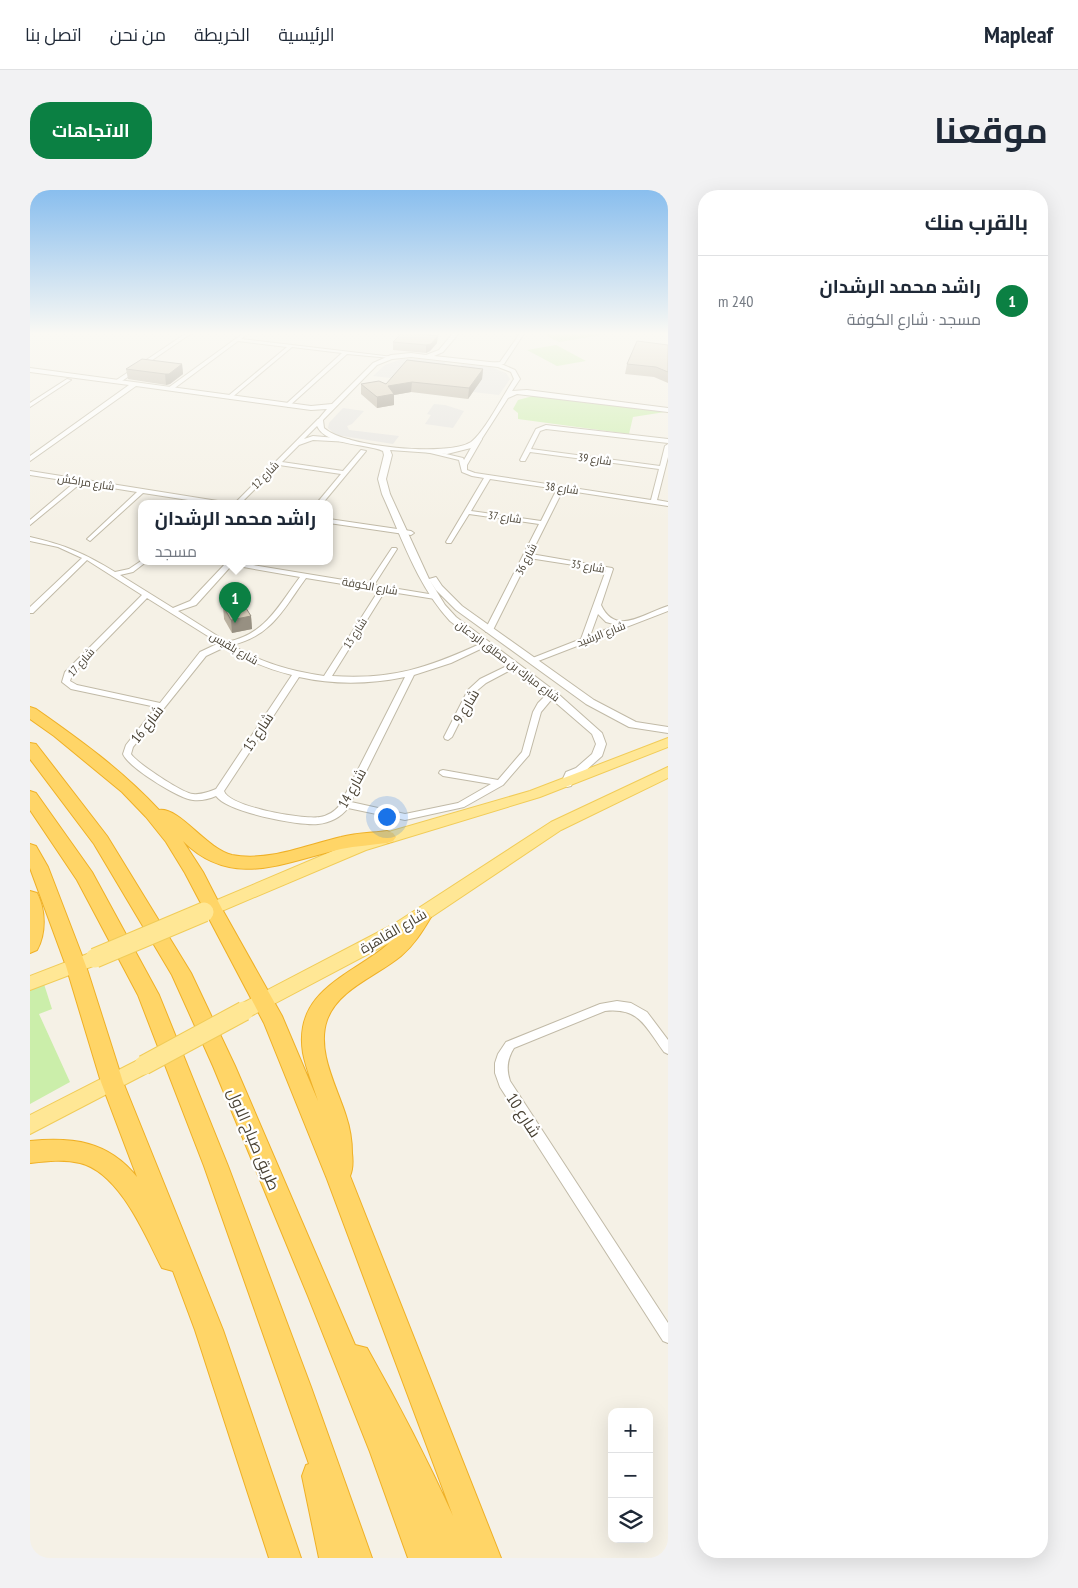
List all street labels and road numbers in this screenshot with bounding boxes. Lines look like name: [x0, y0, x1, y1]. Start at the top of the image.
street label: شارع 39: [577, 450, 613, 469]
street label: شارع 12: [248, 458, 282, 493]
street label: شارع مراكش: [56, 471, 116, 494]
street label: شارع 38: [544, 479, 580, 498]
street label: شارع 37: [487, 508, 523, 527]
street label: شارع 36: [512, 541, 541, 578]
street label: شارع 35: [570, 556, 606, 577]
street label: شارع الكوفة: [341, 574, 399, 599]
street label: شارع 13: [340, 615, 371, 651]
street label: شارع مبارك بن مطلق الردعان: [453, 617, 563, 705]
street label: شارع الرشيد: [575, 618, 628, 651]
street label: شارع بلقيس: [207, 628, 261, 668]
street label: شارع 17: [65, 645, 98, 680]
street label: شارع 9: [449, 686, 483, 726]
street label: شارع 16: [127, 702, 167, 746]
street label: شارع 15: [239, 709, 277, 755]
street label: شارع 14: [334, 765, 370, 811]
street label: شارع القاهرة: [356, 905, 430, 957]
street label: طريق صباح الاول: [222, 1085, 285, 1194]
street label: شارع 10: [501, 1089, 546, 1142]

